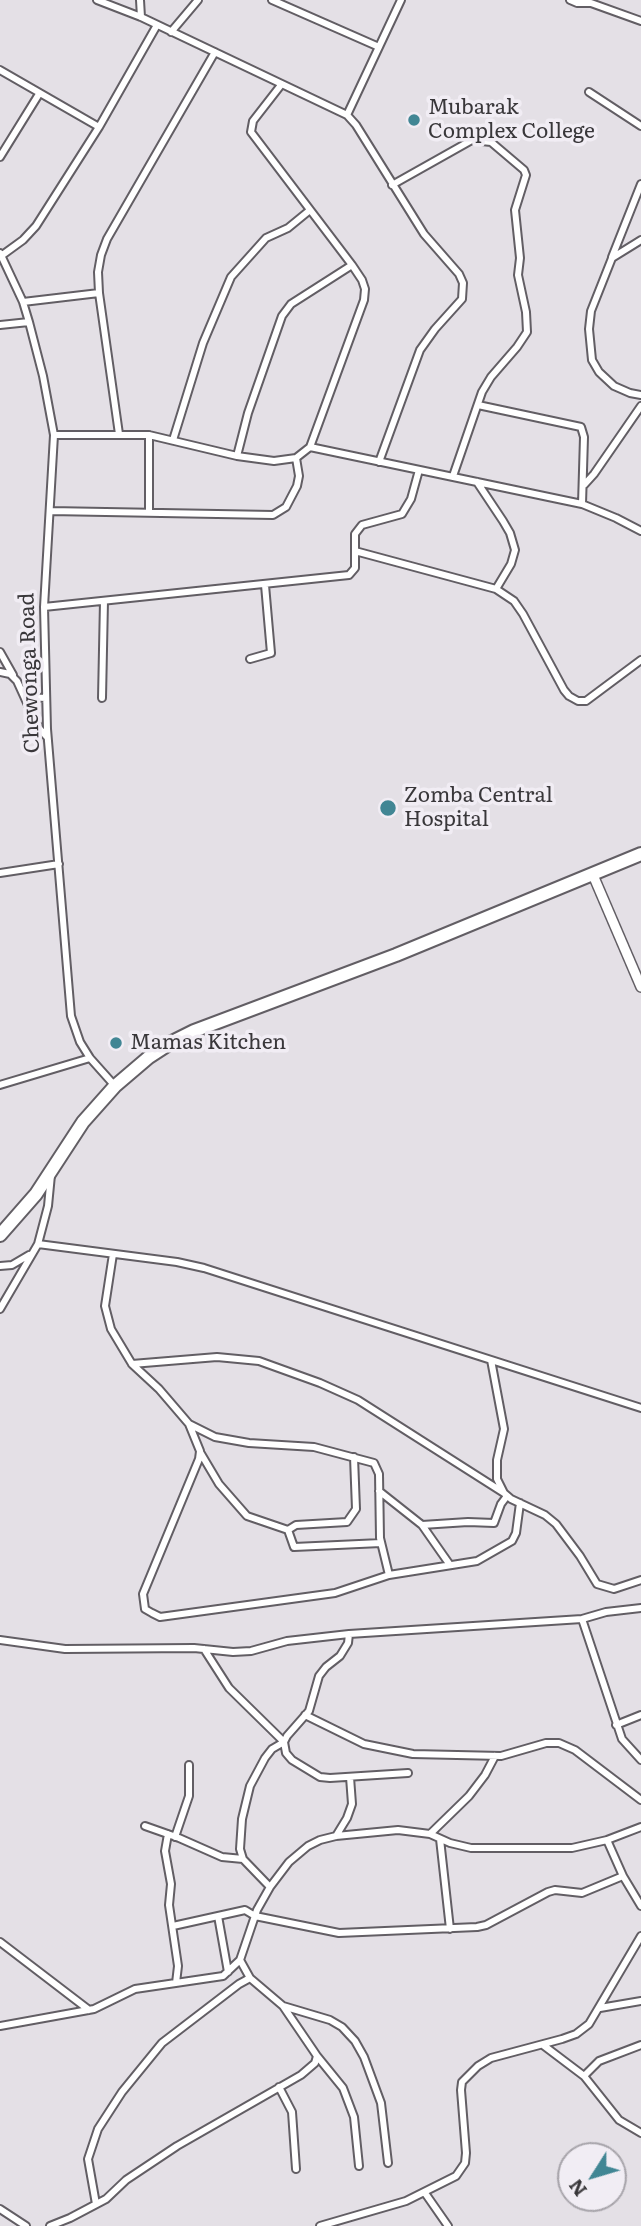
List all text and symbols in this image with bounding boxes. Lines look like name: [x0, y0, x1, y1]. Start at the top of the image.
place label: Mubarak Complex College: [428, 95, 595, 145]
marker: Mubarak Complex College: [406, 112, 422, 128]
street label: Chewonga Road: [15, 592, 45, 754]
place label: Zomba Central Hospital: [404, 783, 553, 833]
marker: Zomba Central Hospital: [378, 798, 398, 818]
place label: Mamas Kitchen: [130, 1030, 286, 1056]
marker: Mamas Kitchen: [108, 1035, 124, 1051]
north arrow: [557, 2142, 627, 2212]
text: N: [561, 2174, 593, 2203]

